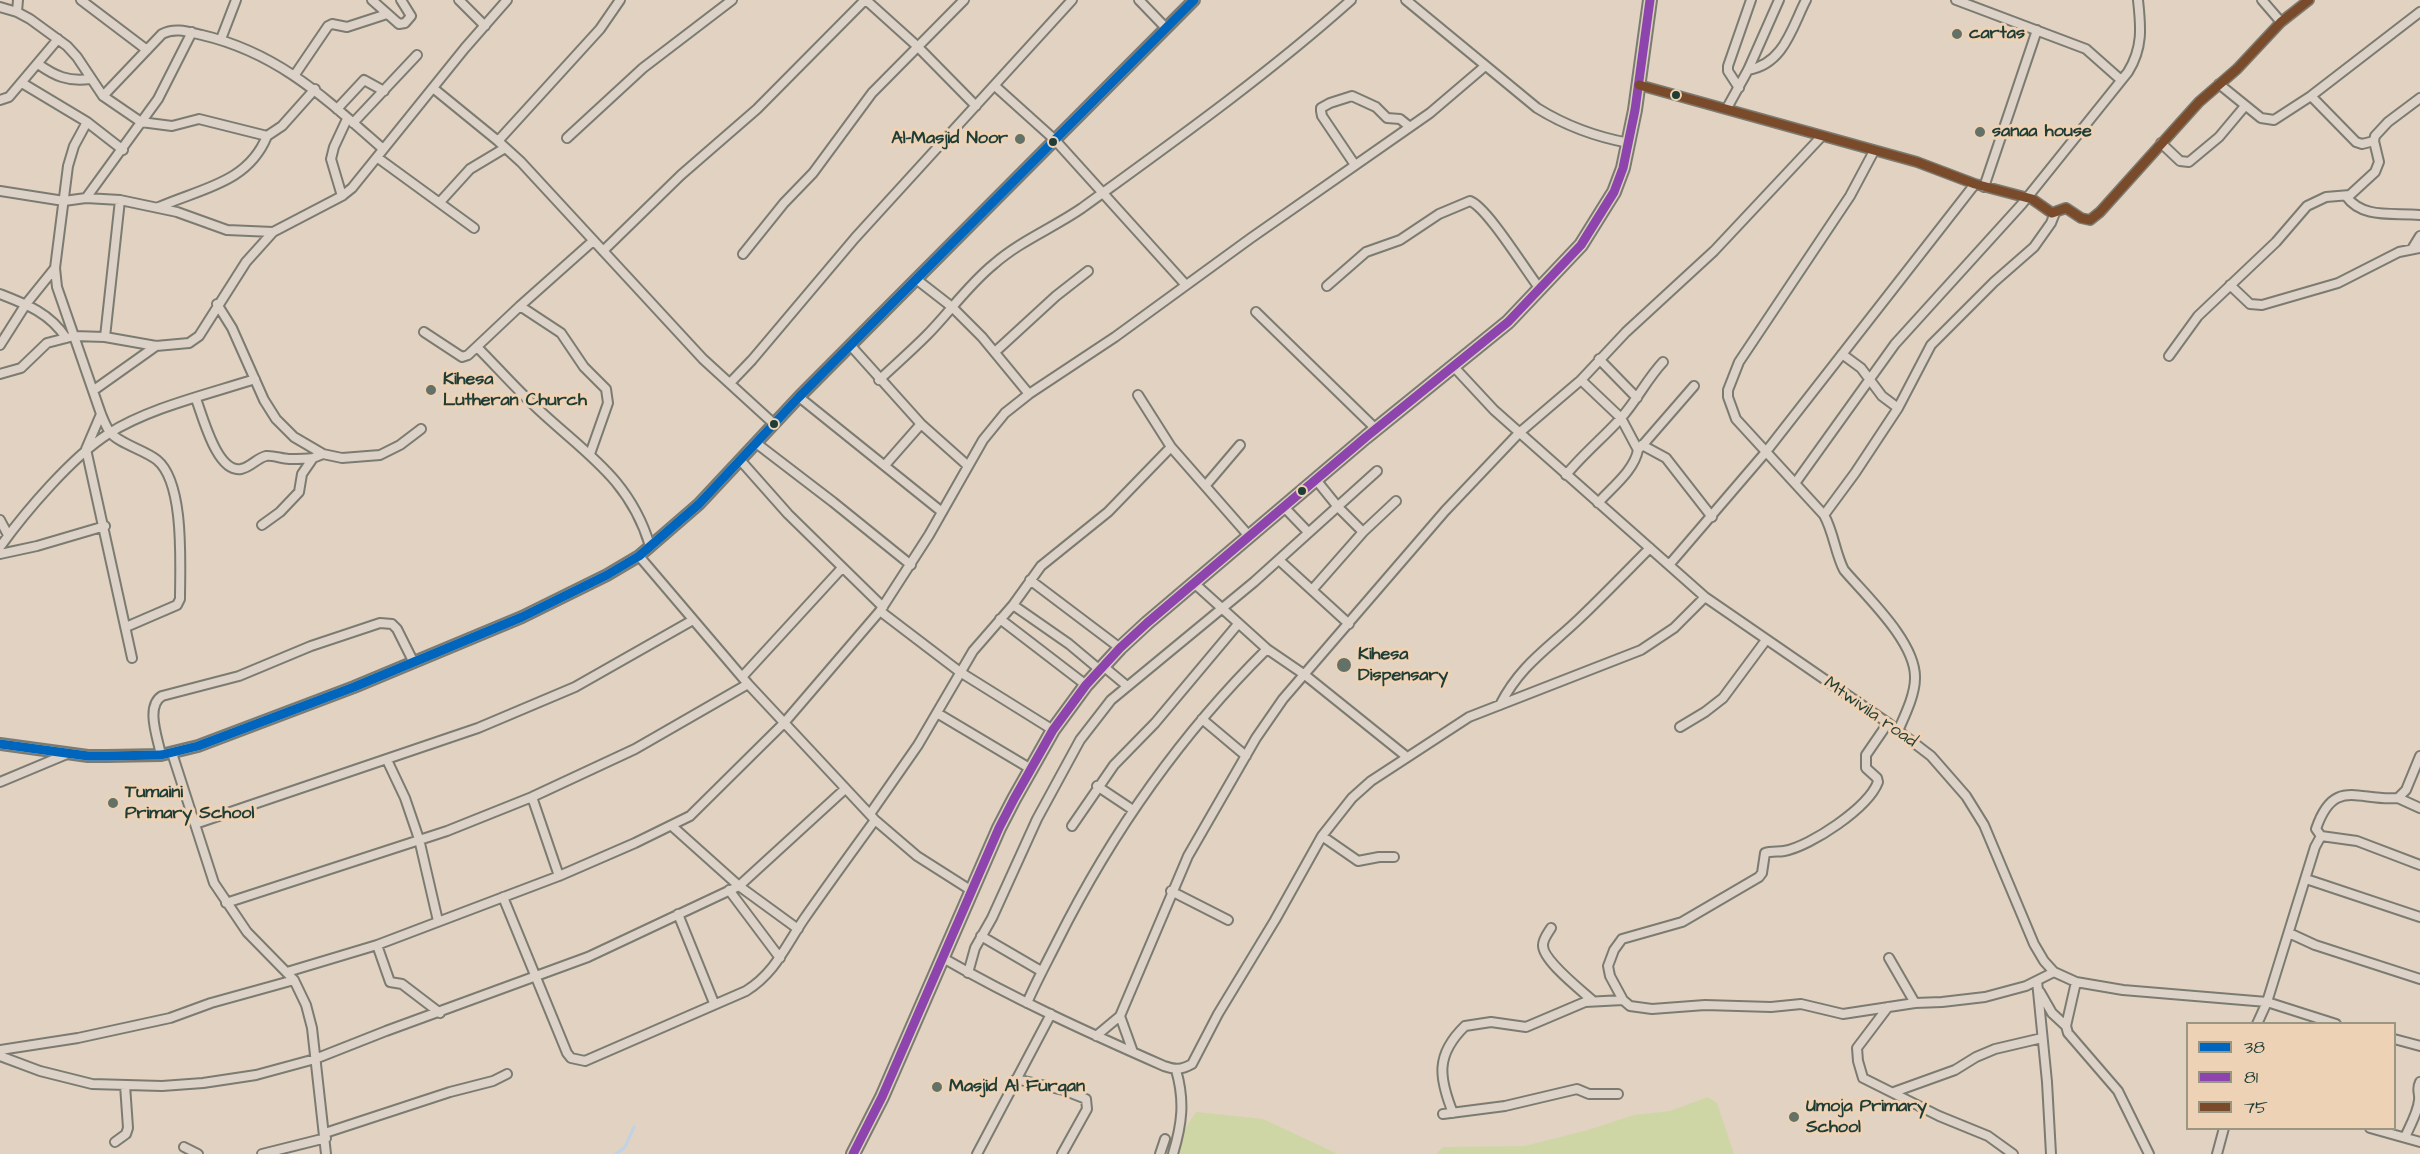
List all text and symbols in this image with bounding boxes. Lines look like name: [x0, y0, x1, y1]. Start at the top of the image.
place label: cartas: [1969, 23, 2025, 45]
marker: cartas: [1950, 27, 1964, 41]
unlabelled marker: [1670, 89, 1682, 101]
place label: sanaa house: [1992, 121, 2092, 143]
marker: sanaa house: [1973, 125, 1987, 139]
place label: Al-Masjid Noor: [891, 128, 1008, 150]
marker: Al-Masjid Noor: [1013, 132, 1027, 146]
unlabelled marker: [1047, 136, 1059, 148]
place label: Kihesa Lutheran Church: [443, 369, 587, 412]
marker: Kihesa Lutheran Church: [424, 383, 438, 397]
unlabelled marker: [768, 418, 780, 430]
unlabelled marker: [1296, 485, 1308, 497]
place label: Kihesa Dispensary: [1358, 644, 1448, 686]
marker: Kihesa Dispensary: [1335, 656, 1353, 674]
street label: Mtwivila road: [1819, 673, 1921, 753]
place label: Tumaini Primary School: [125, 782, 254, 824]
marker: Tumaini Primary School: [106, 796, 120, 810]
legend: [2186, 1022, 2396, 1130]
text: 38: [2244, 1035, 2265, 1060]
text: 81: [2244, 1065, 2258, 1090]
place label: Masjid Al Furqan: [949, 1076, 1085, 1098]
marker: Masjid Al Furqan: [930, 1080, 944, 1094]
text: 75: [2244, 1095, 2268, 1120]
place label: Umoja Primary School: [1806, 1096, 1927, 1138]
marker: Umoja Primary School: [1787, 1110, 1801, 1124]

